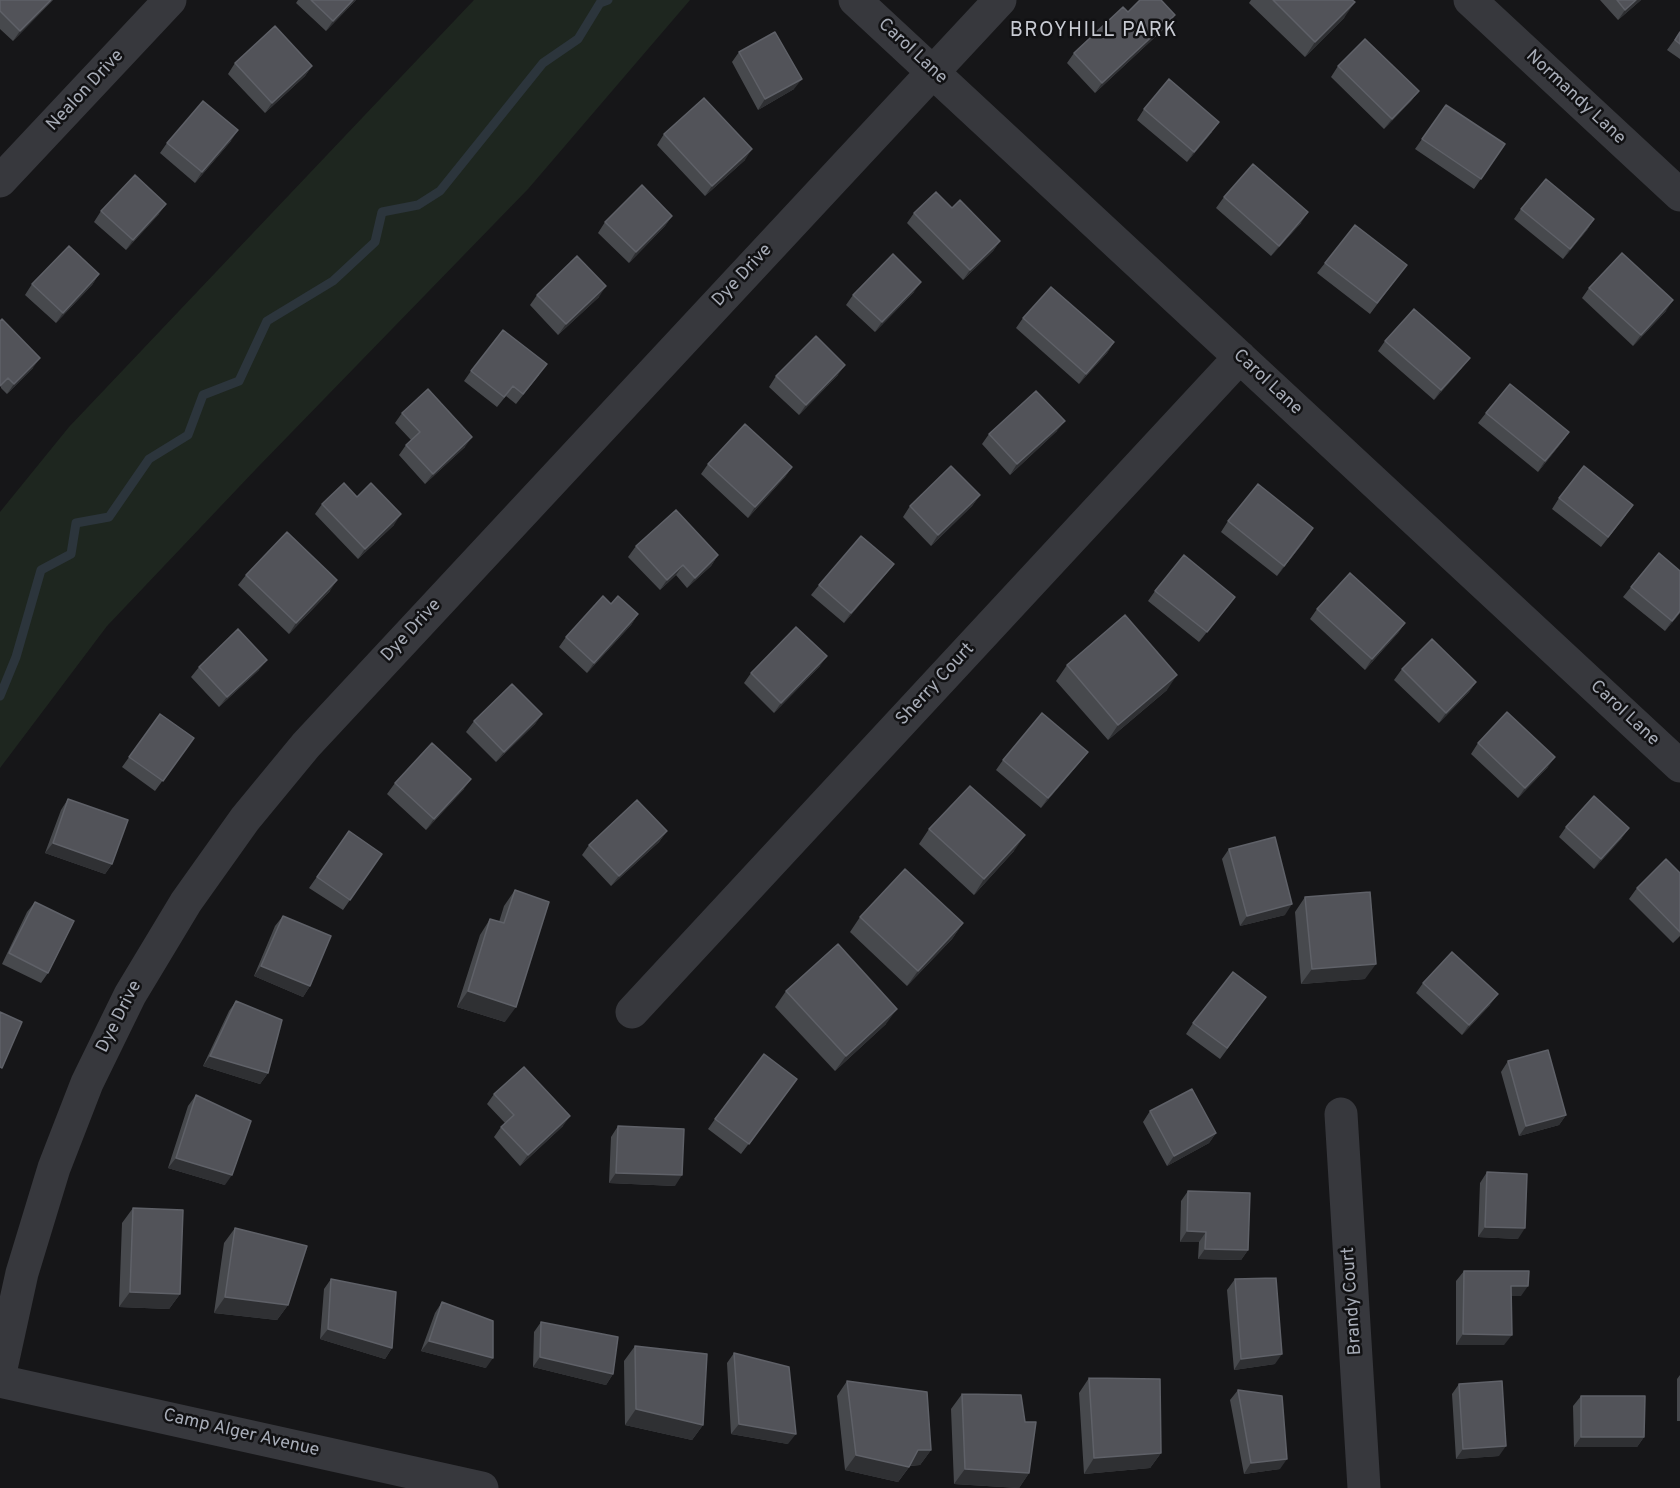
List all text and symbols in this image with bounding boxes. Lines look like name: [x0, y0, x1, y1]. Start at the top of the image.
street label: Carol Lane: [873, 15, 951, 89]
district label: BROYHILL PARK: [1010, 20, 1178, 44]
street label: Nealon Drive: [43, 46, 129, 136]
street label: Normandy Lane: [1521, 46, 1629, 150]
street label: Dye Drive: [708, 240, 778, 312]
street label: Carol Lane: [1228, 346, 1306, 420]
street label: Dye Drive: [377, 595, 447, 667]
street label: Sherry Court: [892, 639, 980, 731]
street label: Carol Lane: [1585, 677, 1663, 751]
street label: Dye Drive: [93, 977, 147, 1057]
street label: Brandy Court: [1338, 1246, 1368, 1356]
street label: Camp Alger Avenue: [161, 1406, 321, 1462]

